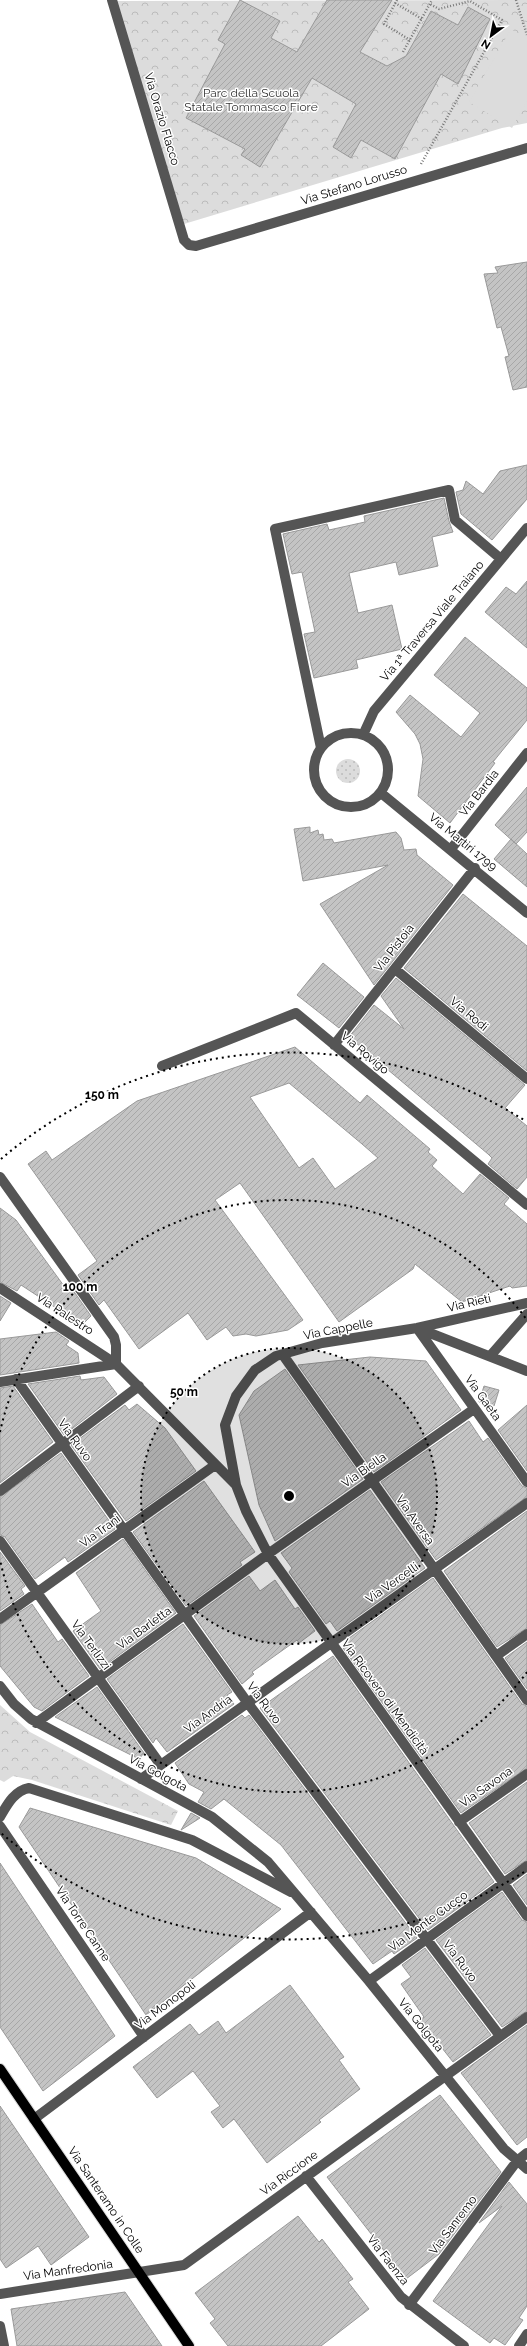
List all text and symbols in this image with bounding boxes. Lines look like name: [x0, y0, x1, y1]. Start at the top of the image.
north arrow: [471, 16, 511, 56]
text: N: [479, 36, 493, 52]
street label: Via Orazio Flacco: [141, 71, 183, 167]
park label: Parc della Scuola Statale Tommasco Fiore: [184, 86, 318, 114]
street label: Via Stefano Lorusso: [299, 162, 409, 208]
street label: Via 1ª Traversa Viale Traiano: [377, 558, 487, 684]
street label: Via Bardia: [456, 767, 502, 819]
street label: Via Martiri 1799: [426, 810, 500, 874]
street label: Via Pistoia: [371, 921, 417, 975]
street label: Via Rodi: [447, 994, 491, 1034]
street label: Via Rovigo: [338, 1029, 392, 1077]
text: 150 m: [85, 1088, 119, 1102]
text: 100 m: [63, 1280, 97, 1294]
street label: Via Palestro: [34, 1290, 96, 1338]
street label: Via Rieti: [446, 1291, 492, 1315]
street label: Via Cappelle: [302, 1315, 374, 1343]
street label: Via Gaeta: [462, 1372, 504, 1424]
text: 50 m: [170, 1385, 198, 1399]
street label: Via Ruvo: [55, 1416, 95, 1464]
street label: Via Biella: [339, 1450, 389, 1490]
centre of rings: [282, 1489, 296, 1503]
street label: Via Aversa: [393, 1492, 437, 1548]
street label: Via Trani: [77, 1512, 123, 1550]
street label: Via Vercelli: [363, 1560, 421, 1606]
street label: Via Barletta: [114, 1604, 174, 1652]
street label: Via Terlizzi: [68, 1618, 114, 1672]
street label: Via Ricovero di Mendicità: [338, 1637, 432, 1757]
street label: Via Ruvo: [244, 1679, 284, 1727]
street label: Via Andria: [181, 1692, 235, 1736]
street label: Via Golgota: [126, 1752, 190, 1794]
street label: Via Savona: [457, 1764, 515, 1810]
street label: Via Torre Canne: [53, 1884, 113, 1964]
street label: Via Monte Cucco: [386, 1888, 470, 1954]
street label: Via Ruvo: [440, 1937, 480, 1985]
street label: Via Monopoli: [132, 1978, 198, 2032]
street label: Via Golgota: [395, 1996, 447, 2054]
street label: Via Santeramo in Colle: [65, 2144, 147, 2256]
street label: Via Riccione: [258, 2147, 320, 2199]
street label: Via Sanremo: [426, 2193, 480, 2257]
street label: Via Faenza: [364, 2232, 412, 2288]
street label: Via Manfredonia: [22, 2257, 114, 2283]

